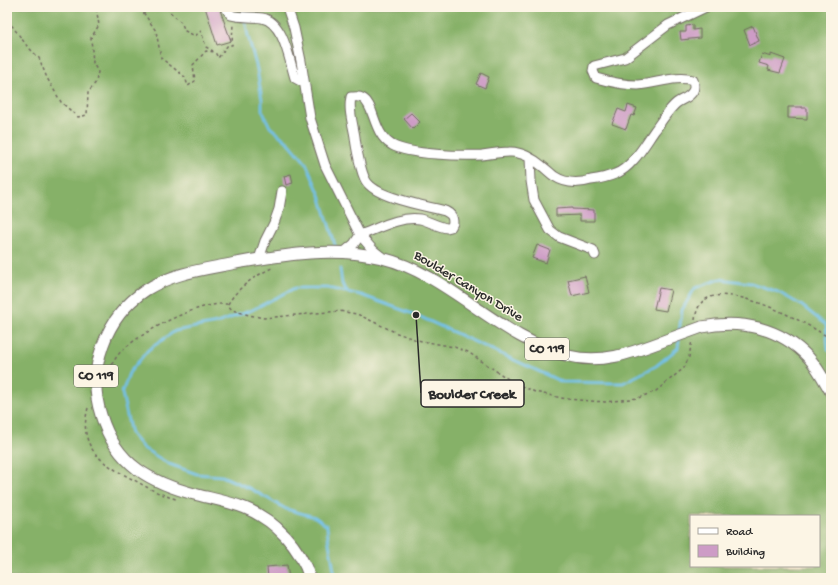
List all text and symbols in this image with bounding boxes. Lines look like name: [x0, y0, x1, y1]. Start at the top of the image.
street label: Boulder Canyon Drive: [409, 247, 526, 327]
road number: CO 119: [525, 338, 569, 360]
road number: CO 119: [74, 365, 118, 387]
callout: Boulder Creek: [421, 380, 524, 407]
text: Boulder Creek: [428, 386, 518, 404]
legend: [690, 515, 820, 567]
text: Road: [726, 526, 753, 540]
text: Building: [725, 546, 765, 560]

